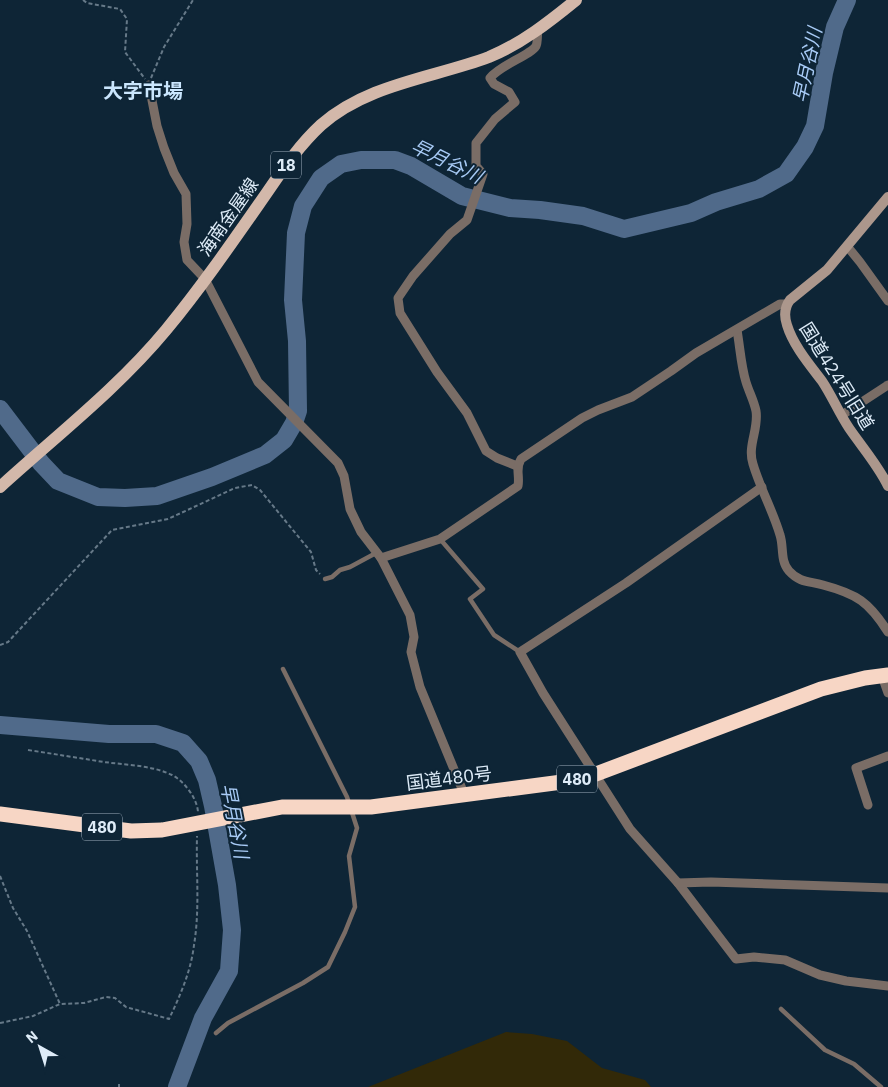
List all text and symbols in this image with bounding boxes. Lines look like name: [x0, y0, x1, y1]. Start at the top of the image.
water label: 早月谷川: [787, 23, 827, 105]
district label: 大字市場: [103, 77, 183, 104]
water label: 早月谷川: [408, 134, 488, 189]
road number: 18: [271, 152, 301, 178]
street label: 海南金屋線: [193, 174, 263, 260]
street label: 国道424号旧道: [795, 318, 879, 434]
street label: 国道480号: [405, 761, 493, 795]
road number: 480: [557, 766, 597, 792]
water label: 早月谷川: [216, 781, 254, 863]
road number: 480: [82, 814, 122, 840]
north arrow: [15, 1022, 65, 1072]
text: N: [22, 1027, 41, 1047]

